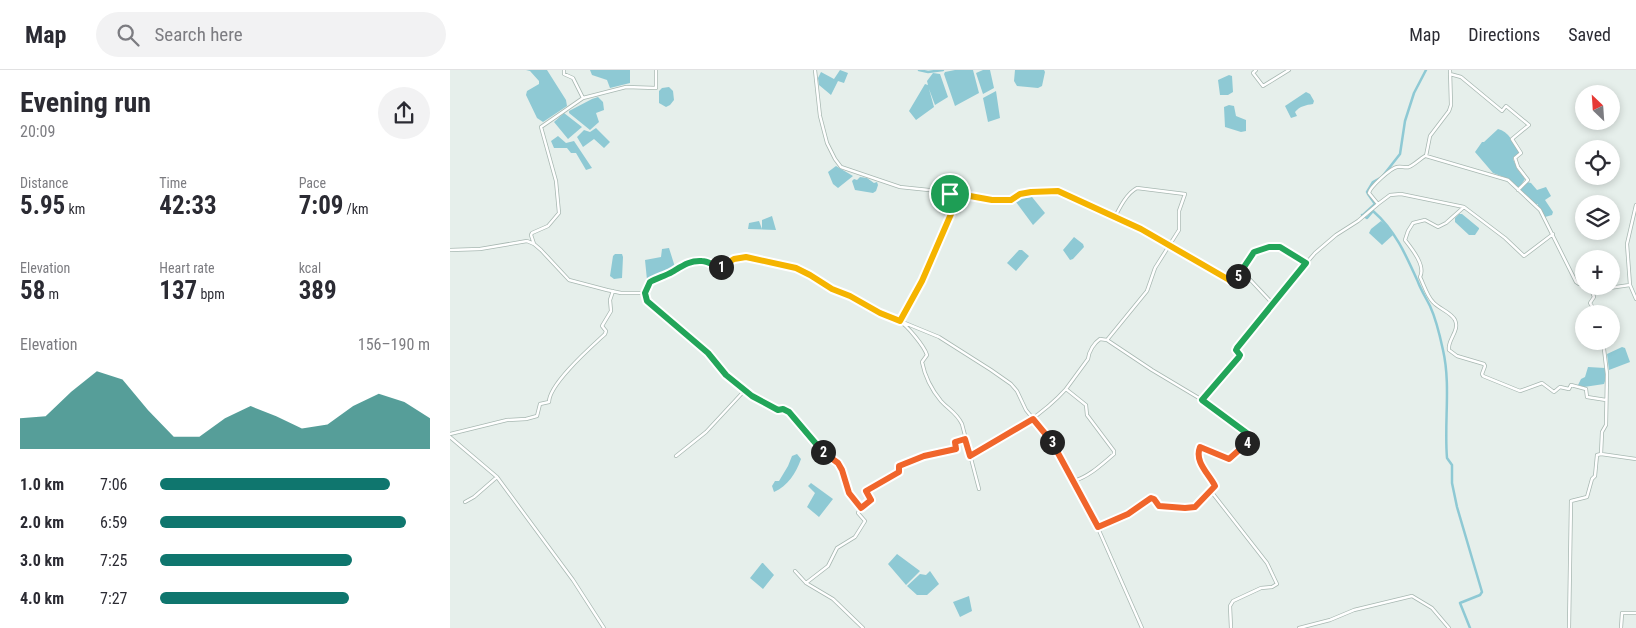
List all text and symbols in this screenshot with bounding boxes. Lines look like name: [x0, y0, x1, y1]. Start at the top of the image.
search box: [96, 12, 446, 57]
text: Map: [25, 21, 66, 49]
icon: search: [114, 21, 142, 49]
text: Search here: [154, 23, 243, 46]
text: Map: [1409, 24, 1440, 45]
text: Directions: [1468, 24, 1540, 45]
text: Saved: [1568, 24, 1611, 45]
north arrow: [1575, 85, 1620, 130]
map controls: [1575, 85, 1620, 350]
text: Evening run: [20, 86, 151, 119]
button: share: [378, 87, 430, 139]
text: 20:09: [20, 122, 55, 141]
button: locate: [1575, 140, 1620, 185]
pin: [929, 173, 971, 215]
text: Distance: [20, 175, 68, 191]
text: Time: [159, 175, 187, 191]
text: Pace: [299, 175, 326, 191]
icon: arrive: [936, 180, 964, 208]
text: 5.95: [20, 191, 65, 220]
text: 42:33: [159, 191, 217, 220]
text: 7:09: [299, 191, 343, 220]
button: layers: [1575, 195, 1620, 240]
text: km: [65, 201, 85, 217]
text: /km: [343, 201, 369, 217]
button: +: [1575, 250, 1620, 295]
pin: 1: [708, 254, 734, 280]
text: 1: [718, 259, 725, 275]
text: Elevation: [20, 260, 70, 276]
text: Heart rate: [159, 260, 215, 276]
text: kcal: [299, 260, 321, 276]
pin: 5: [1226, 264, 1250, 288]
text: 5: [1235, 268, 1242, 284]
text: 58: [20, 276, 45, 305]
text: 137: [159, 276, 197, 305]
text: 389: [299, 276, 337, 305]
text: m: [45, 286, 59, 302]
text: bpm: [197, 286, 225, 302]
button: −: [1575, 305, 1620, 350]
text: Elevation: [20, 335, 78, 354]
text: 156–190 m: [358, 335, 430, 354]
pin: 3: [1040, 430, 1064, 454]
pin: 4: [1234, 430, 1260, 456]
text: 3: [1049, 434, 1056, 450]
text: 4: [1244, 435, 1251, 451]
pin: 2: [810, 440, 836, 464]
text: 2: [820, 444, 827, 460]
text: 1.0 km: [20, 475, 64, 494]
text: 7:06: [100, 475, 127, 494]
text: 2.0 km: [20, 513, 64, 532]
text: 6:59: [100, 513, 127, 532]
text: 3.0 km: [20, 551, 64, 570]
text: 7:25: [100, 551, 127, 570]
text: 4.0 km: [20, 589, 64, 608]
text: 7:27: [100, 589, 127, 608]

